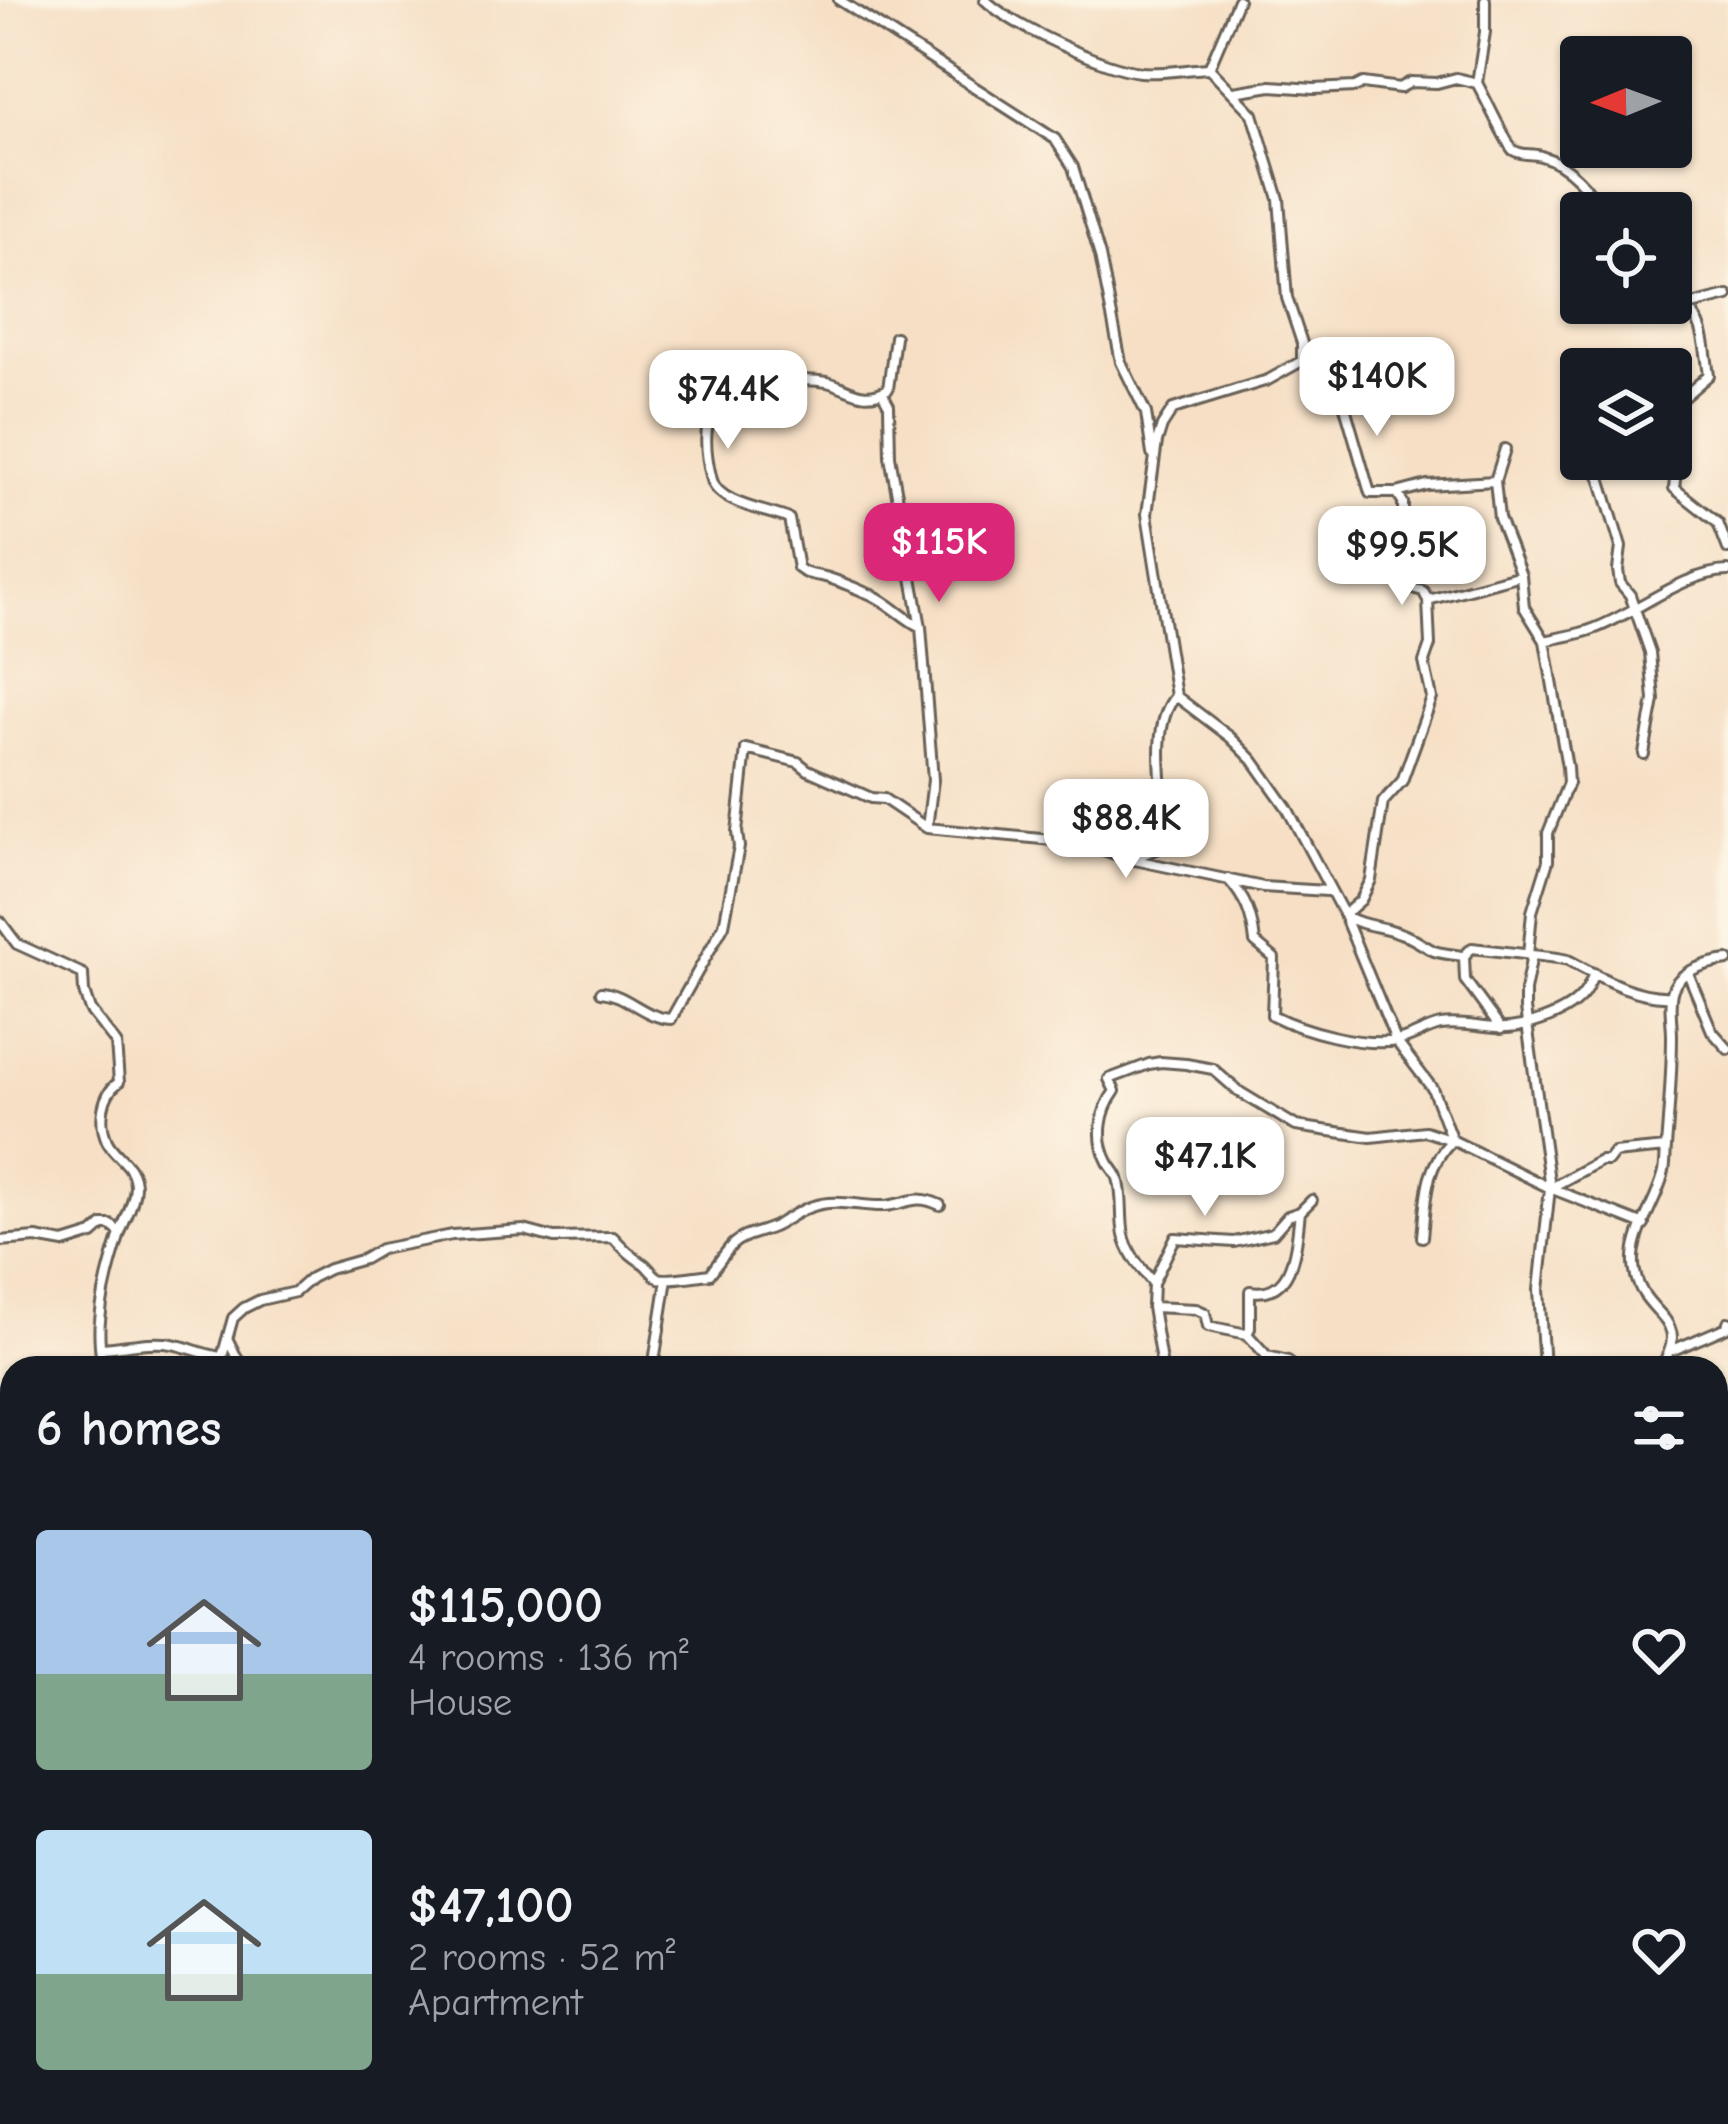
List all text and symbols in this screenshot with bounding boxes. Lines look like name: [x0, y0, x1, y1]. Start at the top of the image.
north arrow: [1560, 36, 1692, 168]
map controls: [1560, 36, 1692, 480]
button: locate: [1560, 192, 1692, 324]
pin: $140K: [1293, 337, 1461, 439]
button: layers: [1560, 348, 1692, 480]
pin: $74.4K: [630, 350, 826, 452]
text: $140K: [1327, 353, 1427, 398]
text: $74.4K: [676, 366, 780, 411]
pin: $115K: [855, 503, 1023, 605]
pin: $99.5K: [1304, 506, 1500, 608]
text: $115K: [891, 519, 987, 564]
text: $99.5K: [1345, 522, 1459, 567]
pin: $88.4K: [1028, 779, 1224, 881]
text: $88.4K: [1071, 795, 1181, 840]
pin: $47.1K: [1107, 1117, 1303, 1219]
text: $47.1K: [1153, 1133, 1257, 1178]
icon: filters: [1626, 1395, 1692, 1461]
text: 6 homes: [36, 1399, 221, 1458]
text: $115,000: [408, 1576, 603, 1635]
icon: home: [132, 1578, 276, 1722]
icon: heart: [1626, 1617, 1692, 1683]
text: 4 rooms · 136 m²: [408, 1635, 689, 1680]
text: House: [408, 1680, 512, 1725]
text: $47,100: [408, 1876, 574, 1935]
icon: home: [132, 1878, 276, 2022]
icon: heart: [1626, 1917, 1692, 1983]
text: 2 rooms · 52 m²: [408, 1935, 675, 1980]
text: Apartment: [408, 1980, 583, 2025]

